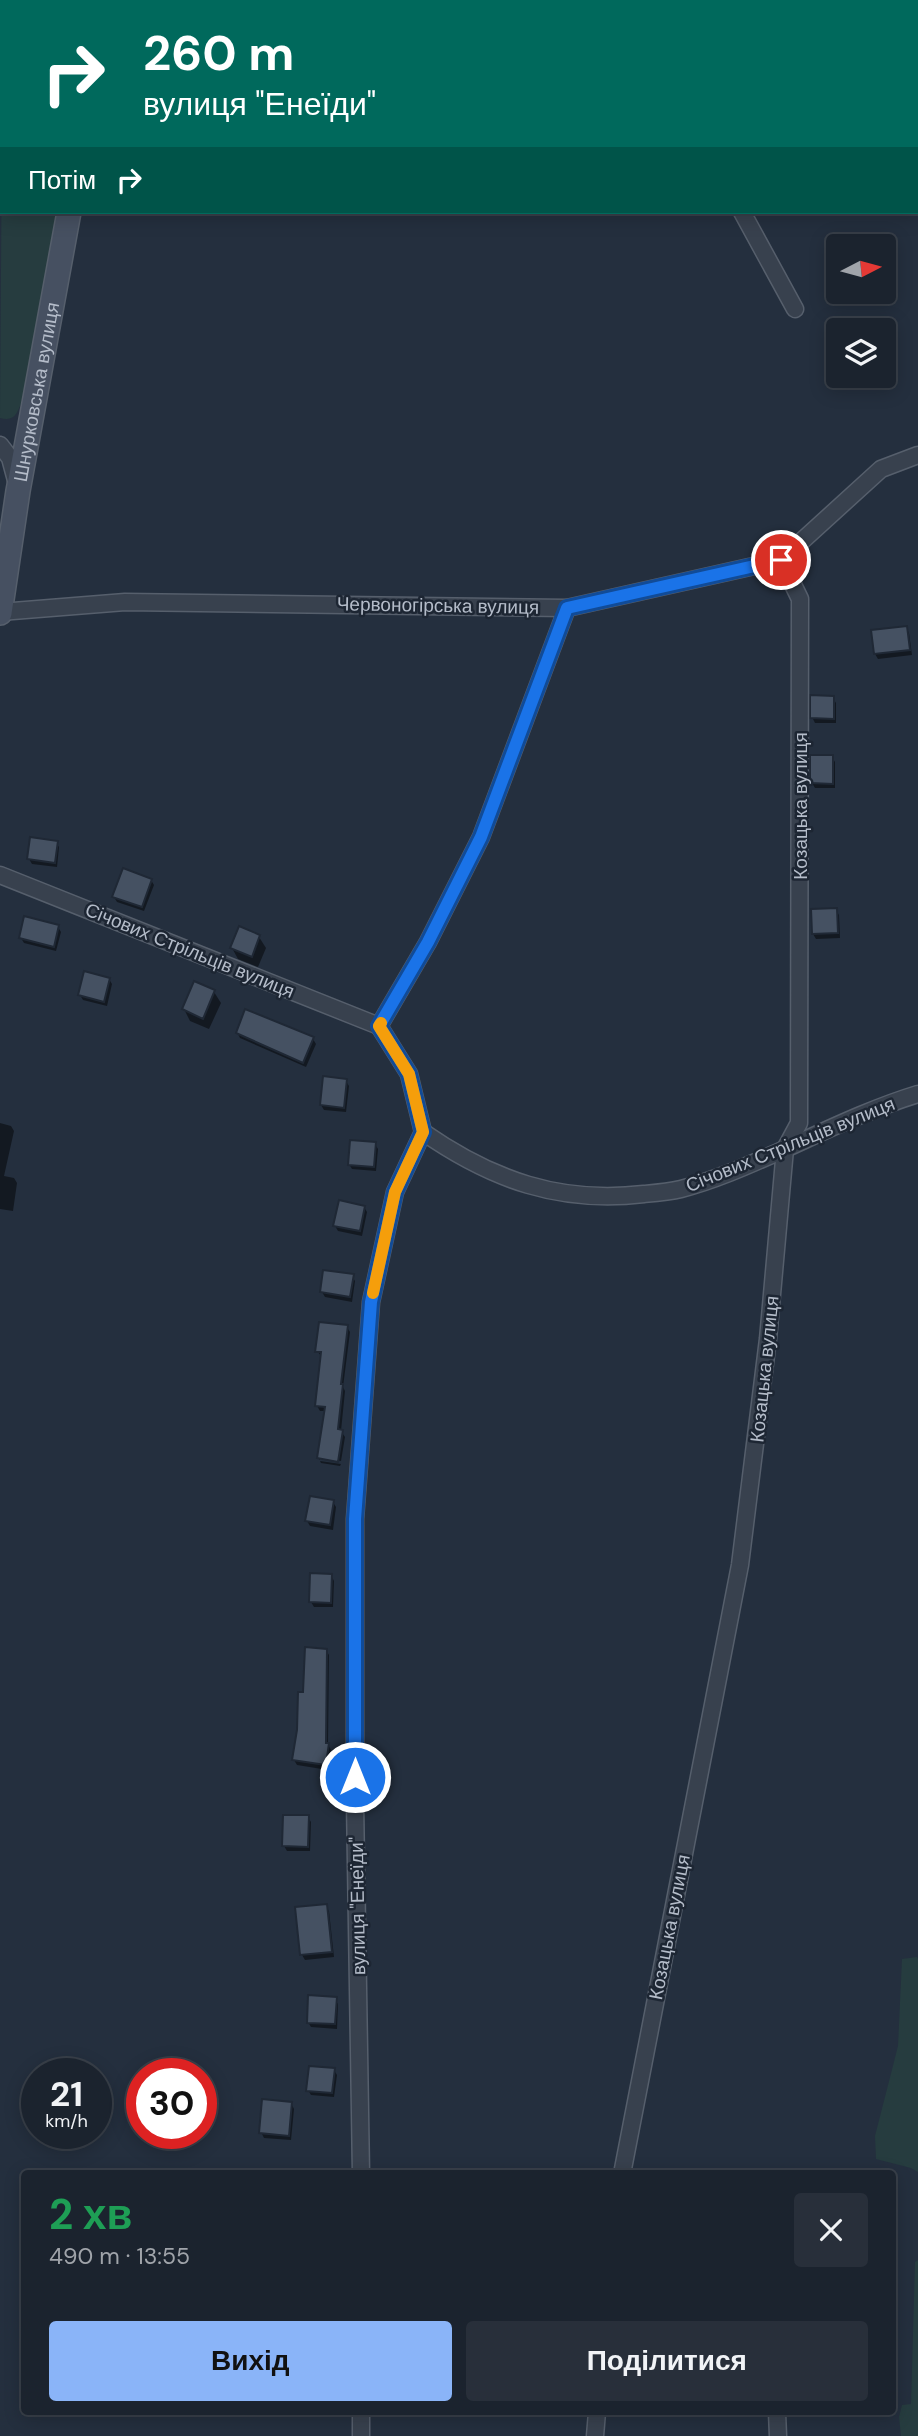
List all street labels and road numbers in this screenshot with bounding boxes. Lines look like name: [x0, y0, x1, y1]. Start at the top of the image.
street label: Шнурковська вулиця: [8, 300, 65, 484]
street label: Червоногірська вулиця: [337, 591, 539, 620]
street label: Козацька вулиця: [788, 732, 813, 880]
street label: Січових Стрільців вулиця: [81, 897, 298, 1004]
street label: Січових Стрільців вулиця: [682, 1091, 899, 1198]
street label: Козацька вулиця: [744, 1294, 785, 1444]
street label: вулиця "Енеїди": [344, 1837, 371, 1975]
street label: Козацька вулиця: [643, 1852, 696, 2002]

